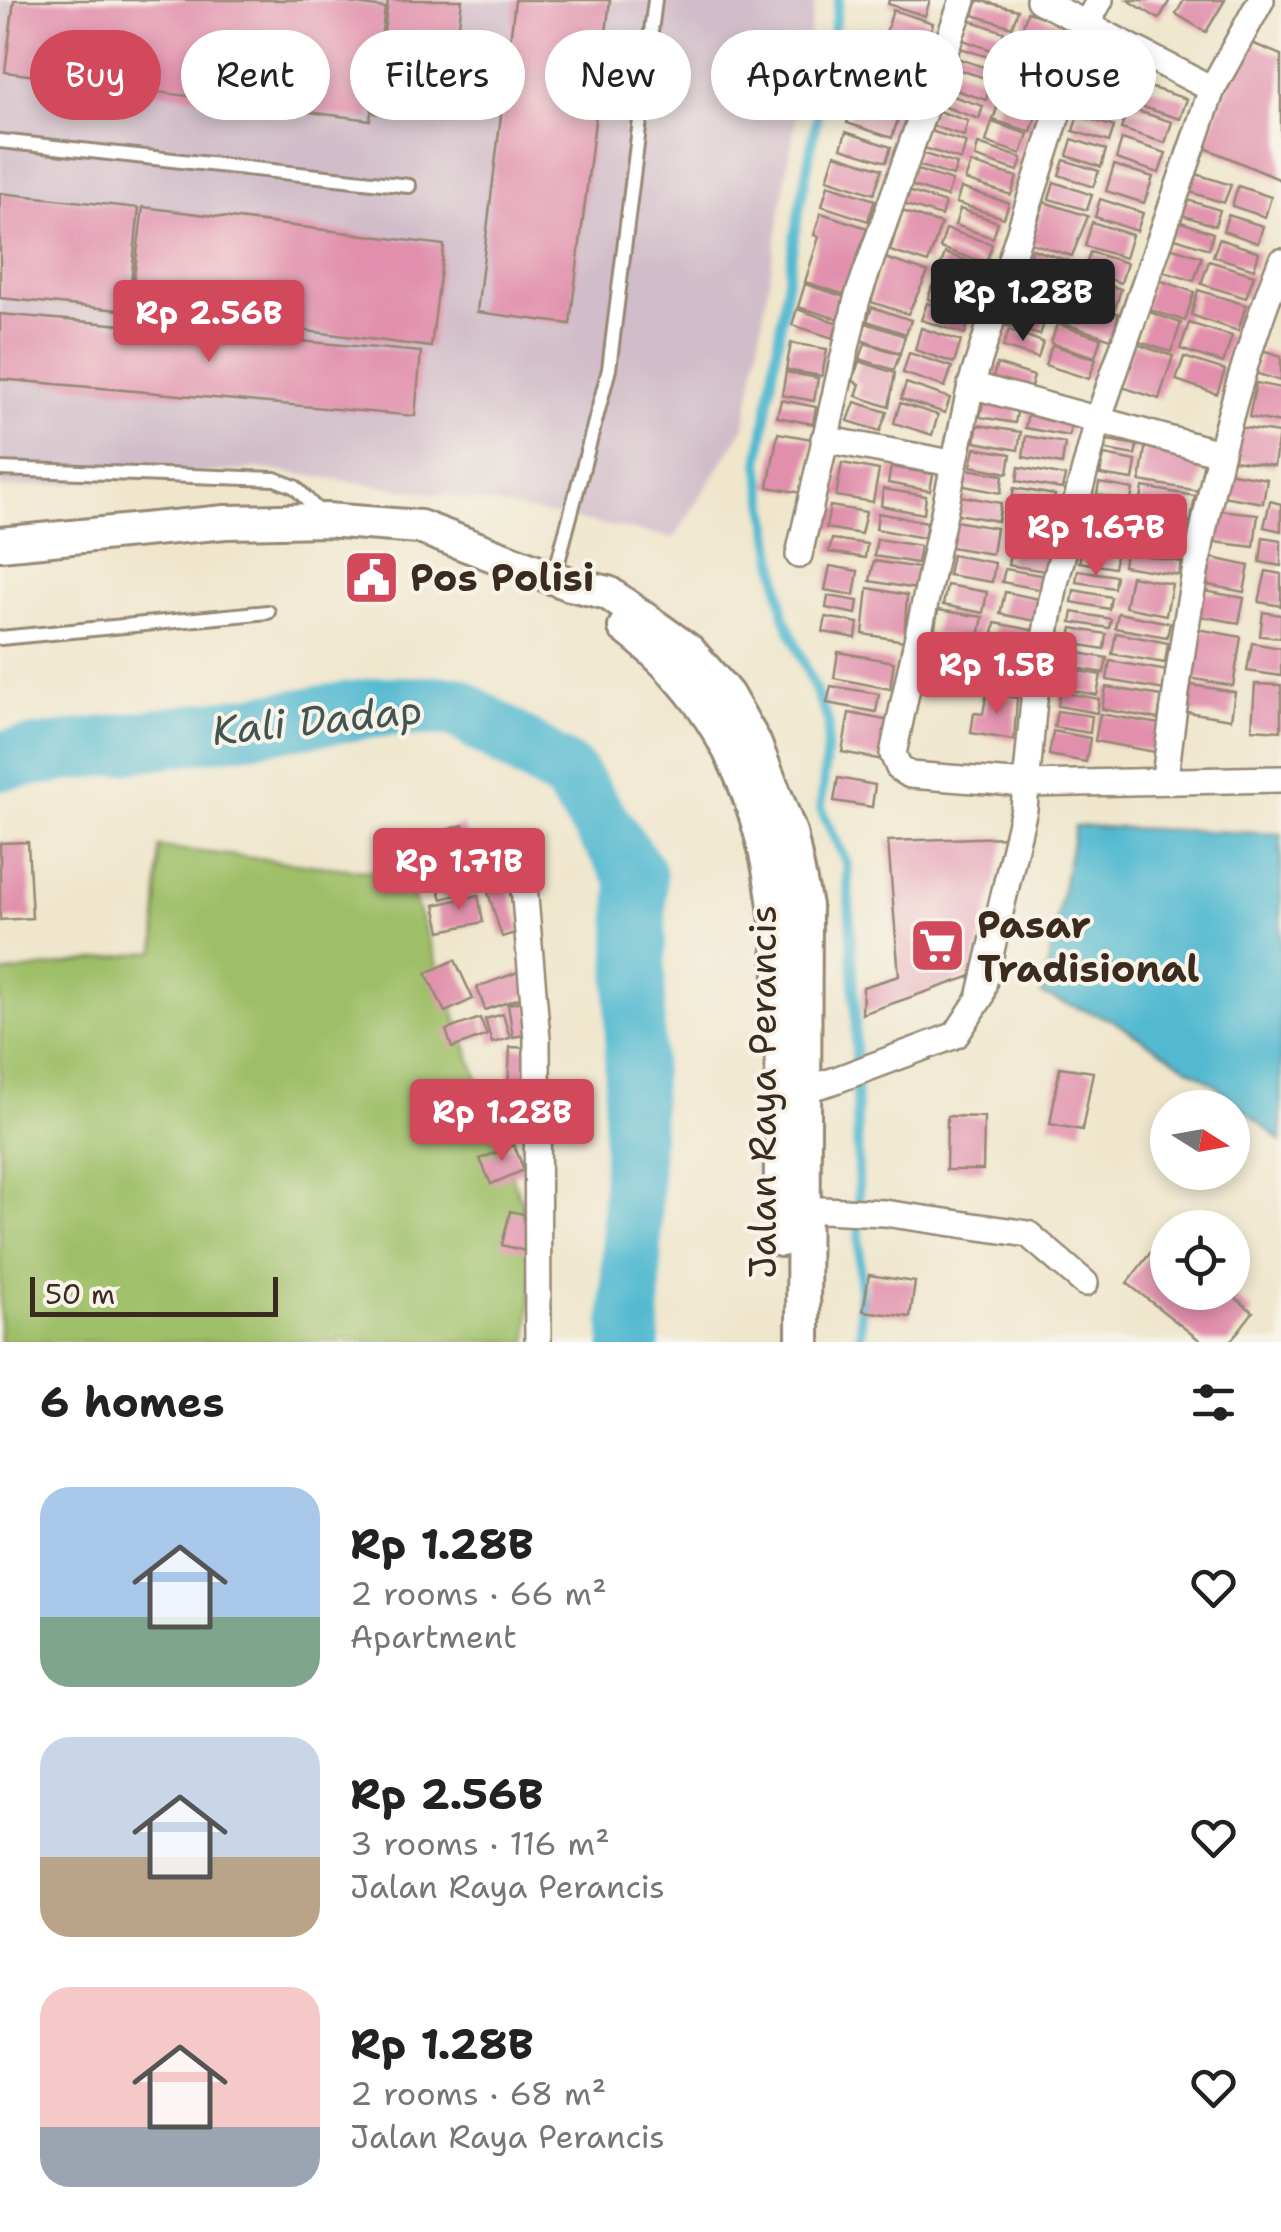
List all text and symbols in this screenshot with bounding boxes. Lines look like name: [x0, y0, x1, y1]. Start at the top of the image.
chip: Buy: [30, 30, 161, 120]
chip: Rent: [181, 30, 330, 120]
chip: Filters: [350, 30, 525, 120]
chip: New: [545, 30, 691, 120]
chip: Apartment: [711, 30, 963, 120]
chip: House: [983, 30, 1156, 120]
pin: Rp 1.28B: [920, 259, 1126, 344]
text: Rp 1.28B: [953, 270, 1093, 313]
pin: Rp 2.56B: [106, 280, 312, 365]
text: Rp 2.56B: [135, 291, 283, 334]
pin: Rp 1.67B: [993, 494, 1199, 579]
text: Rp 1.67B: [1027, 505, 1165, 548]
public building icon: Pos Polisi: [341, 547, 401, 607]
place label: Pos Polisi: [410, 552, 594, 603]
pin: Rp 1.5B: [905, 632, 1089, 717]
text: Rp 1.5B: [939, 643, 1055, 686]
water label: Kali Dadap: [209, 682, 425, 758]
pin: Rp 1.71B: [356, 828, 562, 913]
text: Rp 1.71B: [395, 839, 523, 882]
place label: Pasar Tradisional: [977, 899, 1200, 994]
street label: Jalan Raya Perancis: [737, 905, 788, 1279]
supermarket icon: Pasar Tradisional: [908, 916, 968, 976]
pin: Rp 1.28B: [399, 1079, 605, 1164]
text: Rp 1.28B: [432, 1090, 572, 1133]
north arrow: [1150, 1090, 1250, 1190]
map controls: [1150, 1090, 1250, 1310]
button: locate: [1150, 1210, 1250, 1310]
scale bar: [30, 1272, 278, 1316]
text: 50 m: [45, 1275, 115, 1313]
text: 6 homes: [40, 1374, 225, 1430]
icon: filters: [1186, 1375, 1241, 1430]
text: Rp 1.28B: [350, 1516, 534, 1572]
icon: home: [120, 1527, 240, 1647]
icon: heart: [1186, 1560, 1241, 1615]
text: 2 rooms · 66 m²: [350, 1572, 607, 1615]
text: Apartment: [350, 1615, 517, 1658]
text: Rp 2.56B: [350, 1766, 544, 1822]
icon: home: [120, 1777, 240, 1897]
icon: heart: [1186, 1810, 1241, 1865]
text: 3 rooms · 116 m²: [350, 1822, 610, 1865]
text: Jalan Raya Perancis: [350, 1865, 665, 1908]
text: Rp 1.28B: [350, 2016, 534, 2072]
icon: home: [120, 2027, 240, 2147]
icon: heart: [1186, 2060, 1241, 2115]
text: 2 rooms · 68 m²: [350, 2072, 606, 2115]
text: Jalan Raya Perancis: [350, 2115, 665, 2158]

